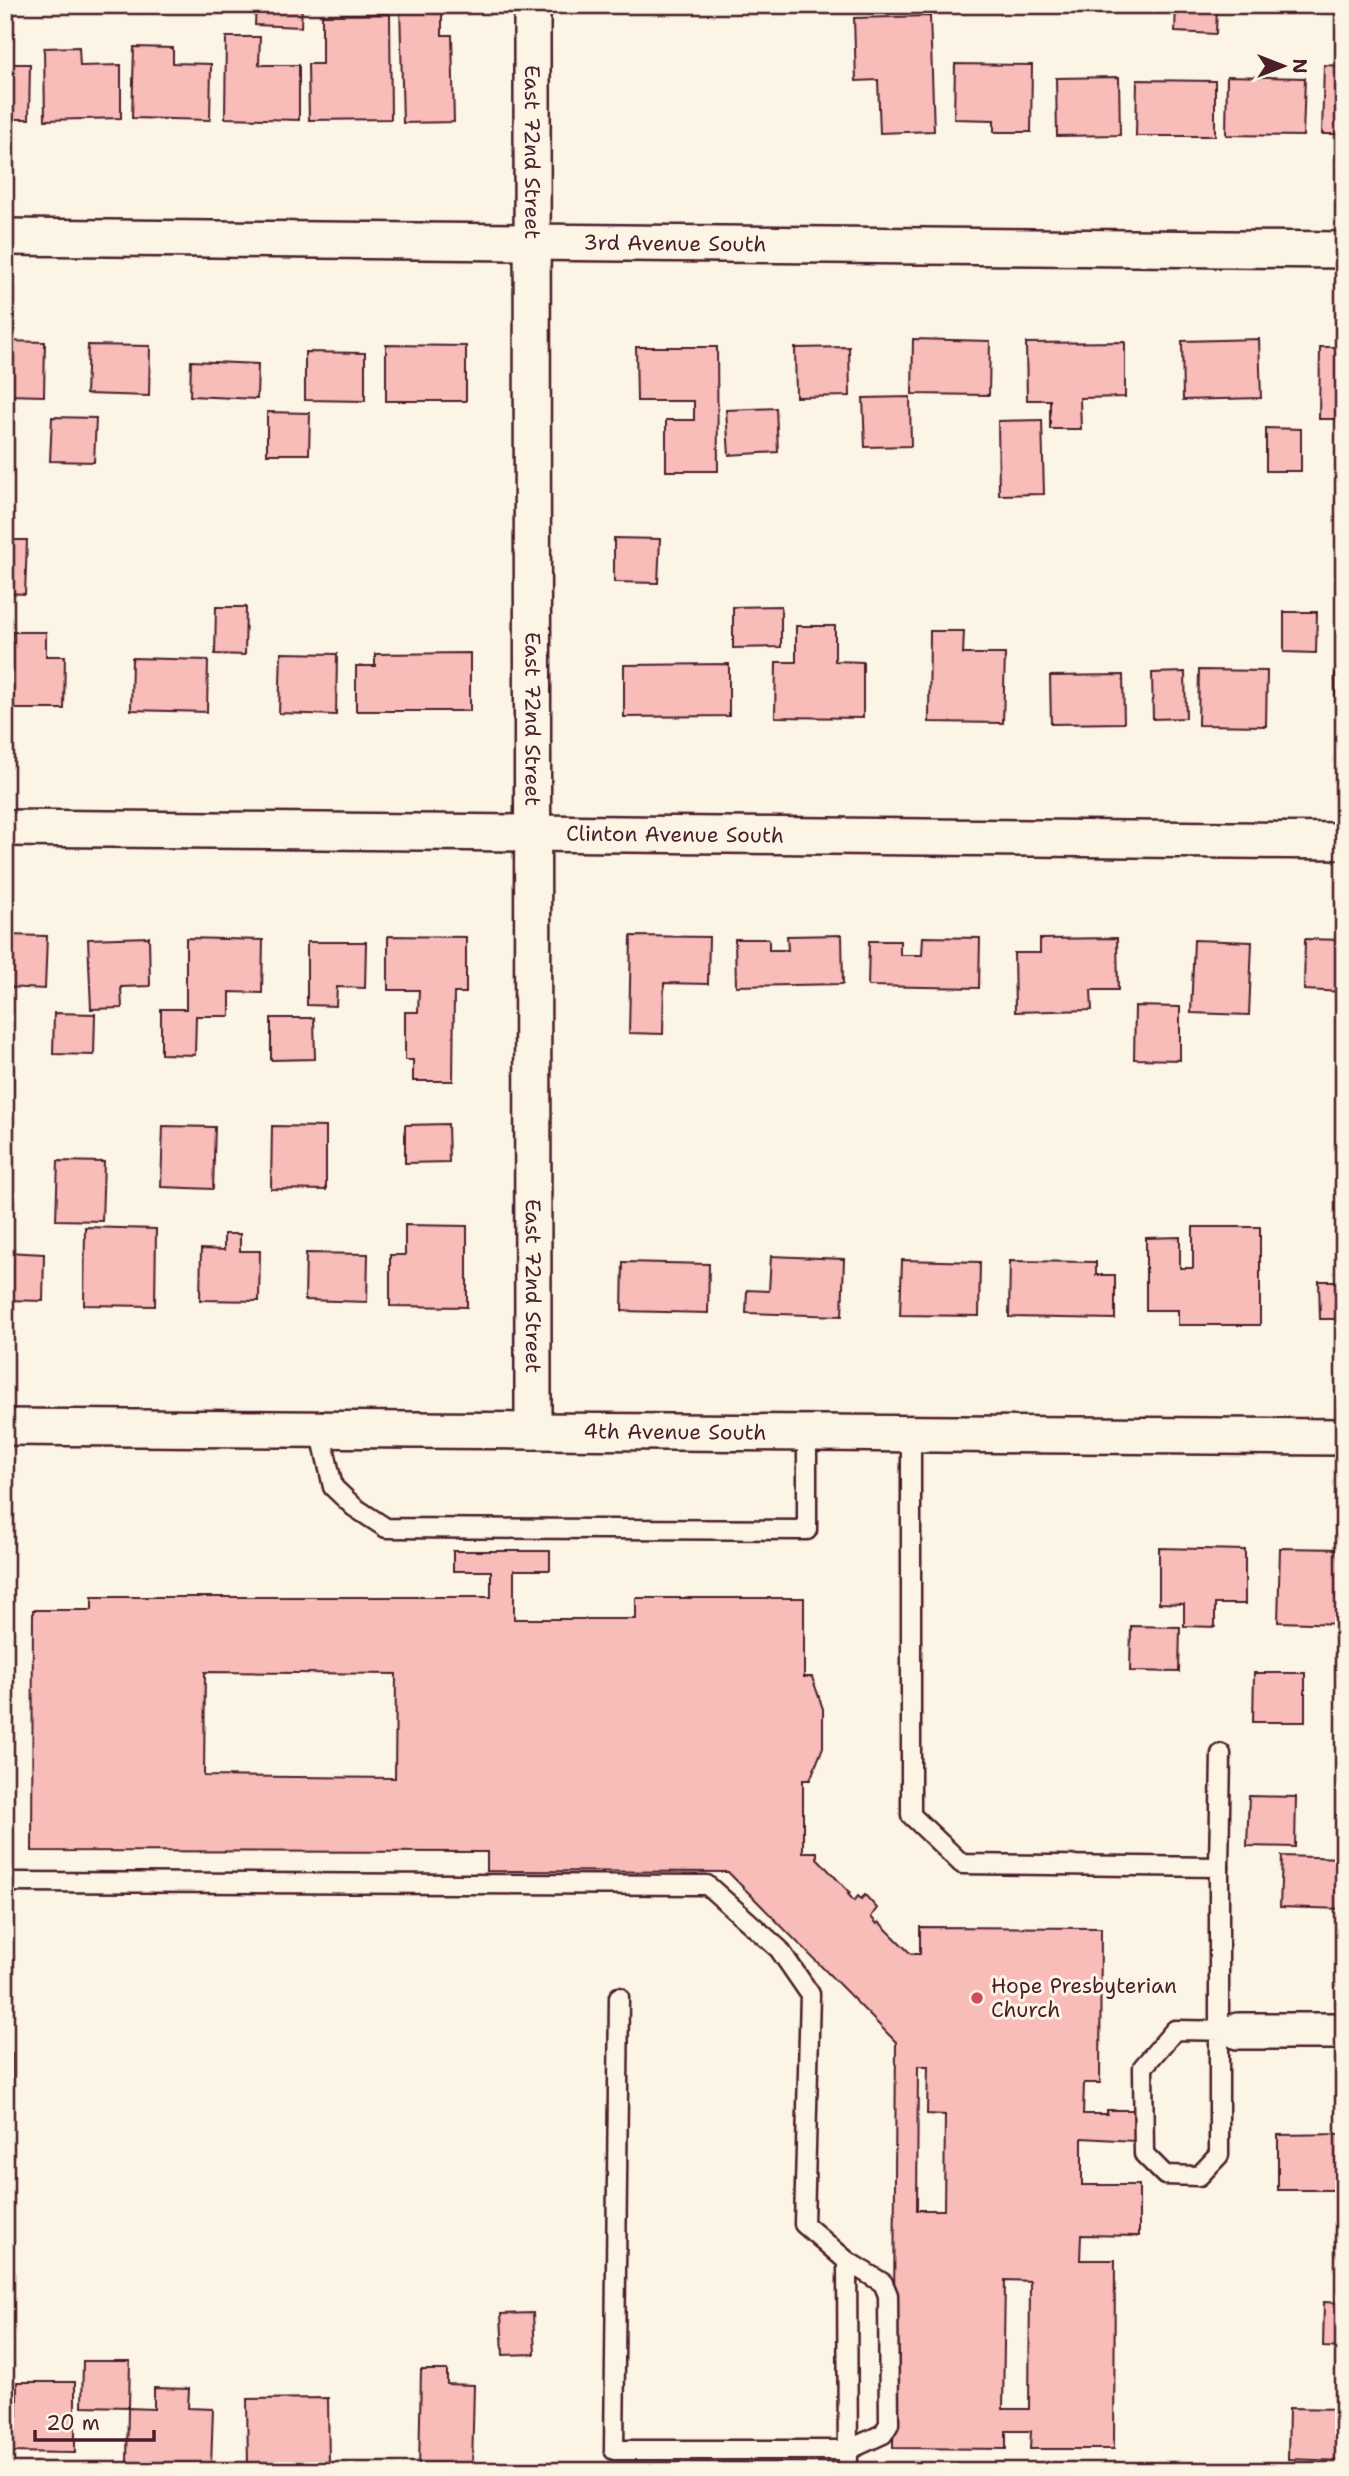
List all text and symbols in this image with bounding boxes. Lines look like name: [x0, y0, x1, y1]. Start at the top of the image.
north arrow: [1248, 32, 1318, 102]
text: N: [1287, 58, 1312, 74]
street label: East 72nd Street: [518, 65, 546, 239]
street label: 3rd Avenue South: [583, 229, 767, 258]
street label: East 72nd Street: [518, 632, 547, 806]
street label: Clinton Avenue South: [566, 819, 784, 850]
street label: East 72nd Street: [519, 1199, 547, 1373]
street label: 4th Avenue South: [583, 1417, 767, 1447]
place label: Hope Presbyterian Church: [991, 1972, 1177, 2024]
marker: Hope Presbyterian Church: [969, 1990, 985, 2006]
scale bar: [35, 2399, 154, 2443]
text: 20 m: [46, 2409, 100, 2437]

